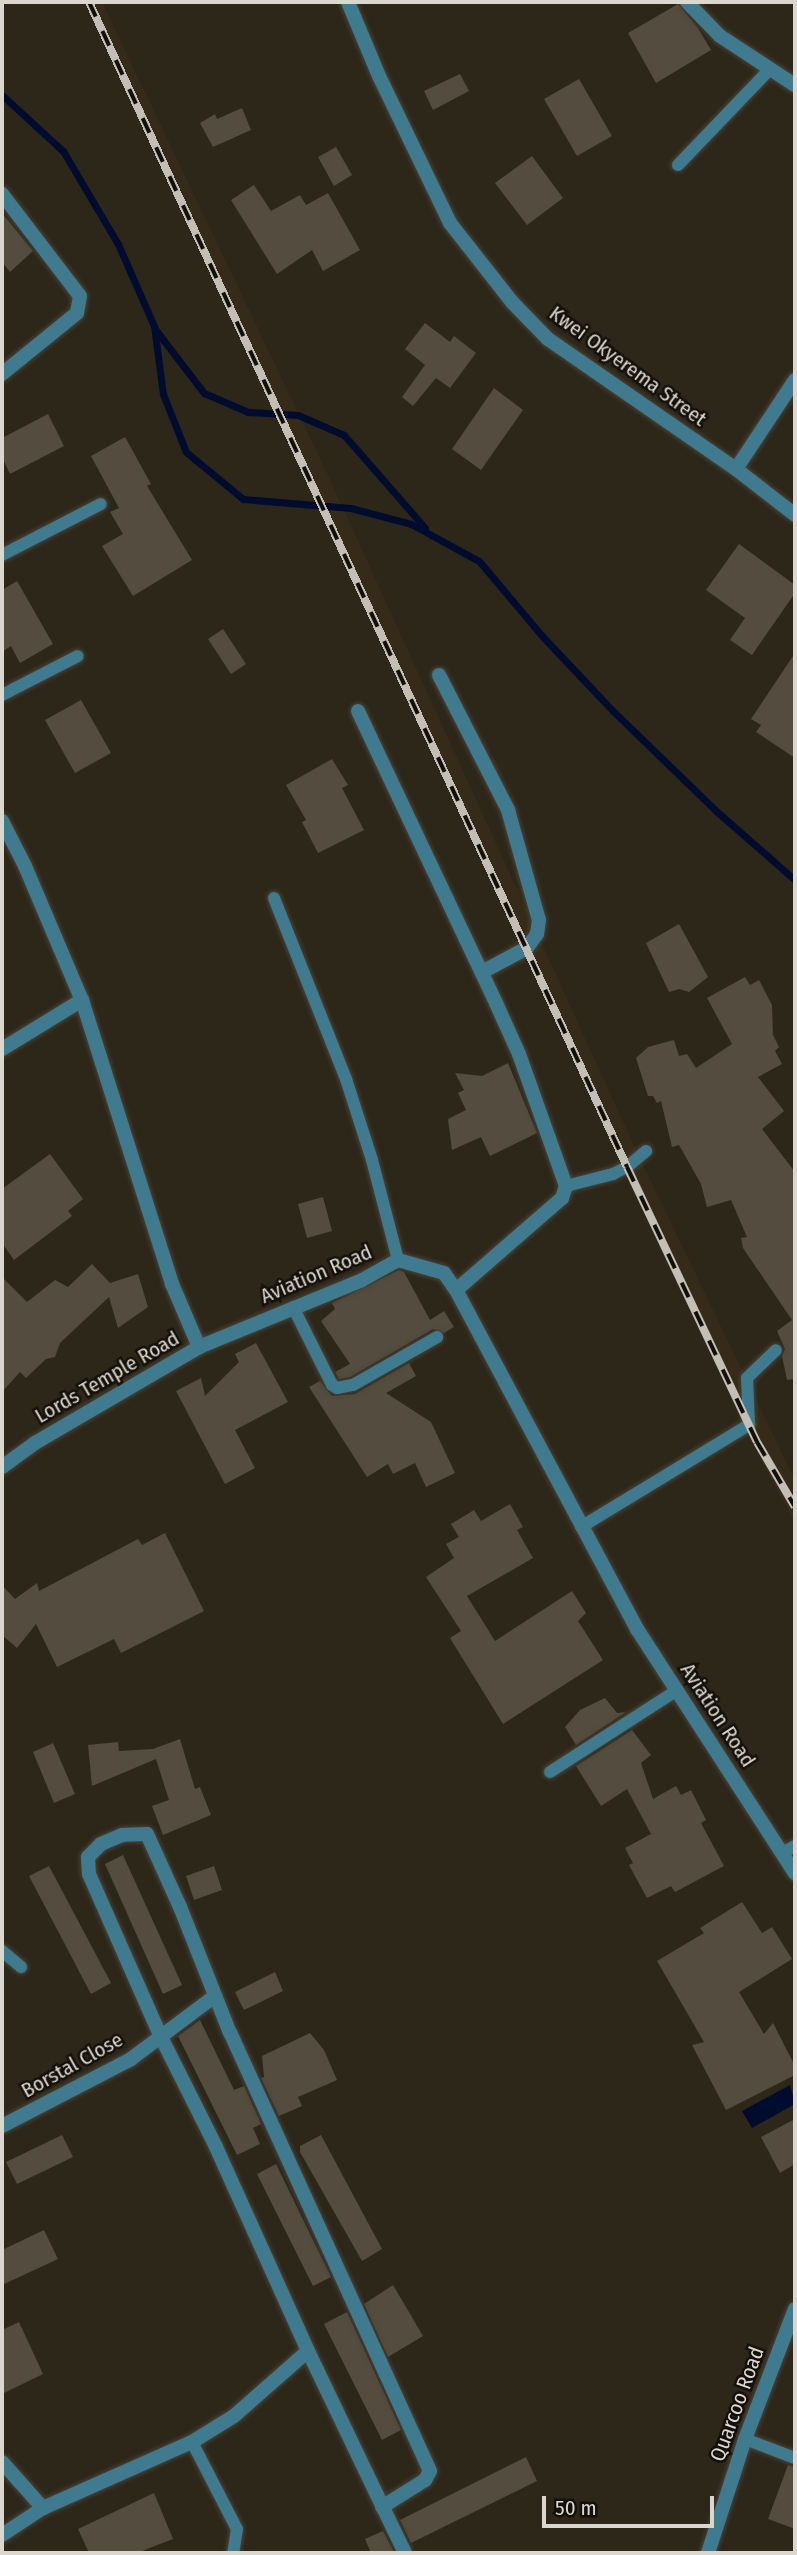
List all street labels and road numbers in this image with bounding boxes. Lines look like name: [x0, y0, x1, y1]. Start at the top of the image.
street label: Kwei Okyerema Street: [544, 301, 712, 431]
street label: Aviation Road: [256, 1239, 376, 1309]
street label: Lords Temple Road: [30, 1326, 184, 1428]
street label: Aviation Road: [675, 1658, 761, 1772]
street label: Borstal Close: [17, 2027, 127, 2103]
street label: Quarcoo Road: [705, 2343, 769, 2465]

